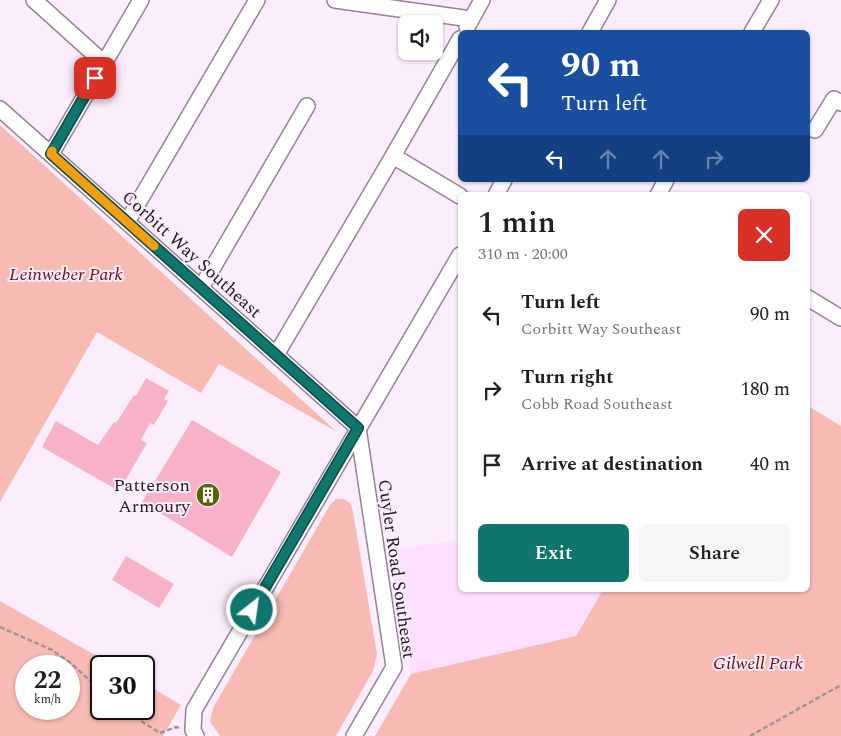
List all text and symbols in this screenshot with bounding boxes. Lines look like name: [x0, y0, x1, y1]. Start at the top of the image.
map controls: [398, 15, 443, 60]
button: sound: [398, 15, 443, 60]
text: 90 m: [561, 39, 641, 92]
icon: left: [478, 50, 543, 115]
pin: [74, 57, 116, 99]
icon: arrive: [81, 64, 109, 92]
text: Turn left: [561, 87, 647, 120]
icon: left: [541, 145, 569, 173]
icon: ahead: [594, 145, 622, 173]
icon: ahead: [647, 145, 675, 173]
icon: right: [700, 145, 728, 173]
street label: Corbitt Way Southeast: [116, 184, 268, 325]
text: 1 min: [478, 200, 556, 246]
button: close: [738, 209, 790, 261]
text: 310 m · 20:00: [478, 242, 568, 266]
park label: Leinweber Park: [9, 261, 124, 288]
text: Turn left: [521, 288, 600, 317]
text: 90 m: [750, 300, 790, 329]
icon: left: [478, 301, 506, 329]
text: Corbitt Way Southeast: [521, 317, 681, 341]
text: Turn right: [521, 363, 614, 392]
text: 180 m: [740, 375, 790, 404]
icon: right: [478, 376, 506, 404]
text: Cobb Road Southeast: [521, 392, 673, 416]
text: Arrive at destination: [521, 450, 703, 479]
text: 40 m: [750, 450, 790, 479]
icon: arrive: [478, 451, 506, 479]
place label: Patterson Armoury: [114, 472, 191, 520]
street label: Cuyler Road Southeast: [371, 478, 422, 660]
building icon: Patterson Armoury: [195, 482, 221, 508]
button: Exit: [478, 524, 629, 582]
button: Share: [639, 524, 790, 582]
position arrow: [225, 583, 277, 635]
park label: Gilwell Park: [713, 650, 804, 677]
speed limit sign: 30: [90, 655, 155, 720]
text: 22: [33, 662, 62, 700]
text: km/h: [34, 690, 61, 709]

